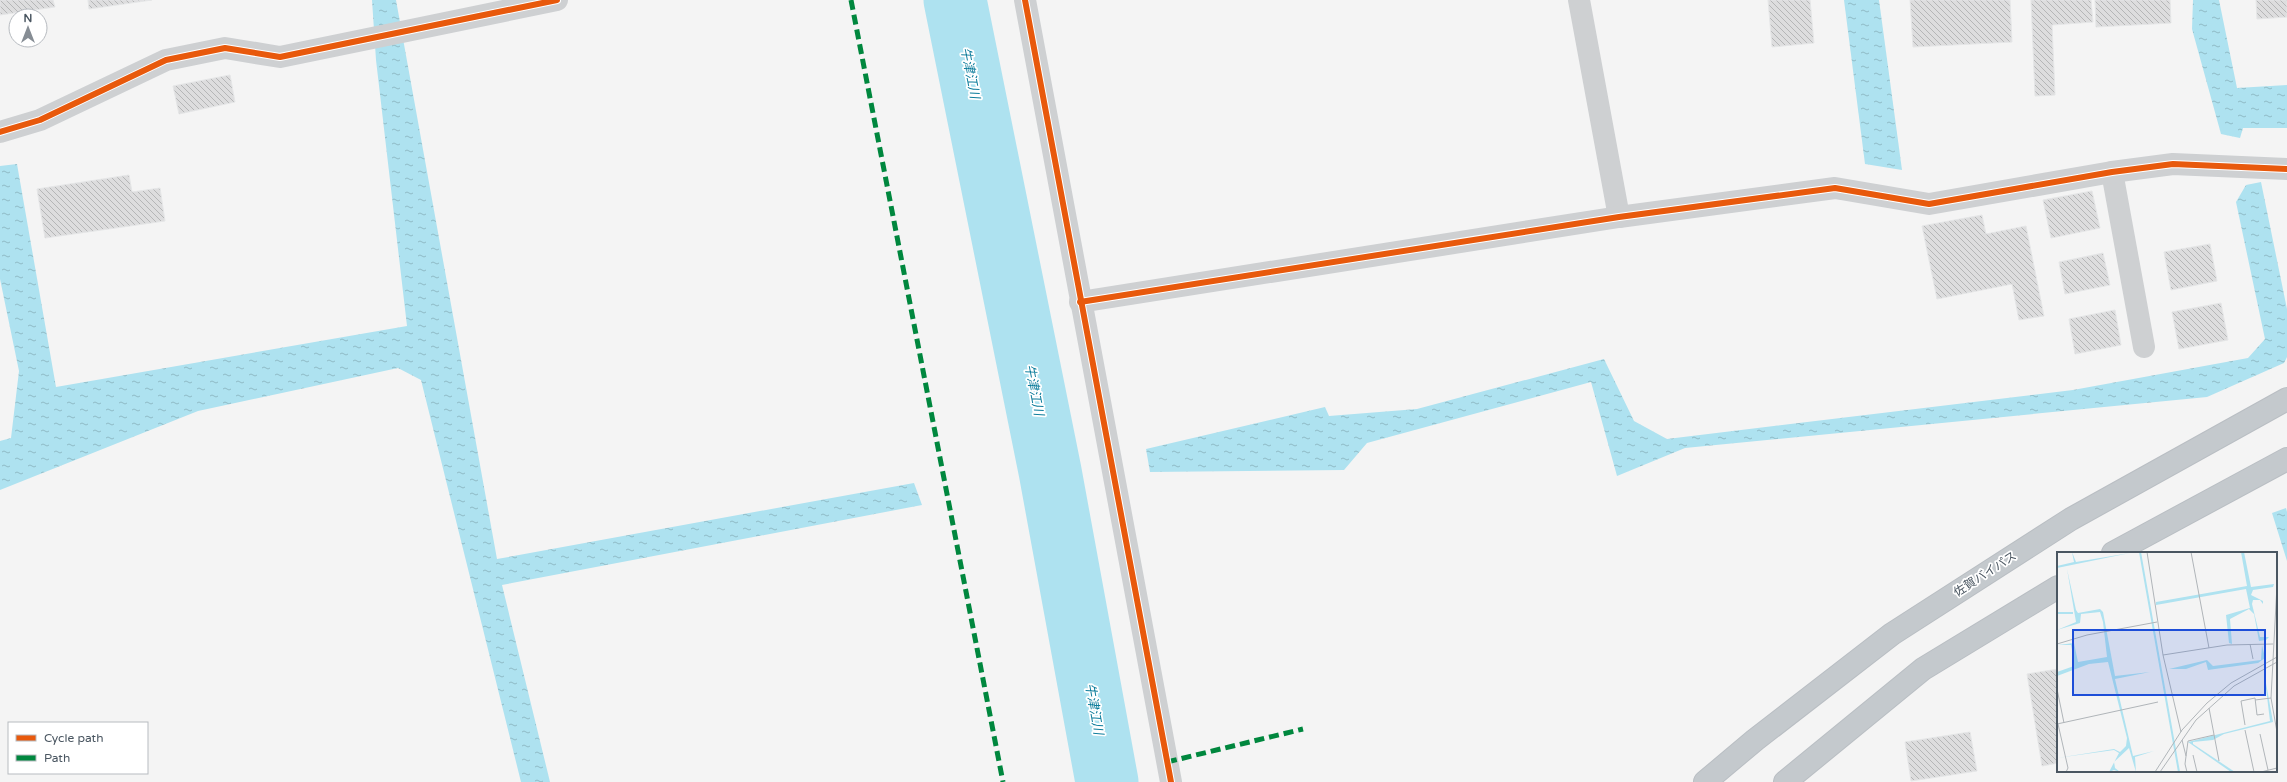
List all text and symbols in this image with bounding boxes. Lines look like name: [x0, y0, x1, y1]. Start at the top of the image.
north arrow: [8, 8, 48, 48]
text: N: [24, 12, 32, 25]
water label: 牛津江川: [957, 46, 983, 102]
water label: 牛津江川: [1021, 363, 1047, 419]
street label: 佐賀バイパス: [1951, 549, 2019, 599]
inset map: [2057, 552, 2277, 772]
water label: 牛津江川: [1082, 682, 1107, 738]
legend: [8, 722, 148, 774]
text: Cycle path: [44, 731, 103, 745]
text: Path: [44, 751, 70, 765]

